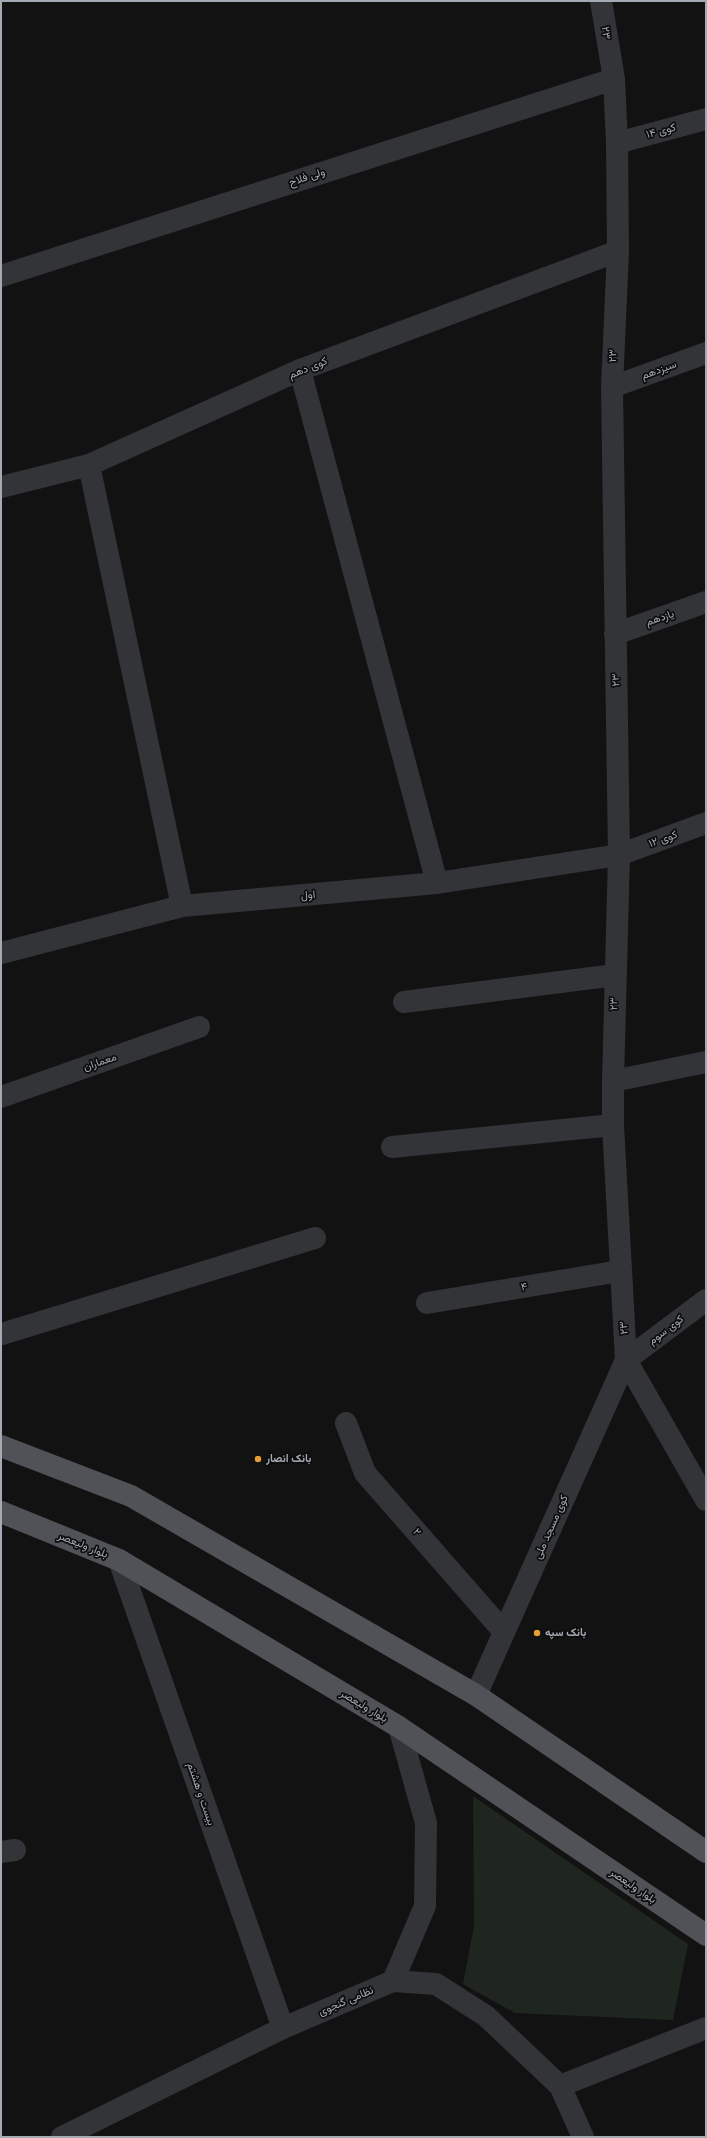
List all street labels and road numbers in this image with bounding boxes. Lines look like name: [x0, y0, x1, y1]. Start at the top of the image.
street label: ۲۳: [598, 26, 614, 40]
street label: کوی ۱۴: [645, 121, 677, 141]
street label: ولی فلاح: [287, 165, 327, 189]
street label: ۲۳: [606, 349, 620, 363]
street label: کوی دهم: [287, 354, 329, 382]
street label: سیزدهم: [640, 358, 678, 382]
street label: یازدهم: [644, 607, 676, 629]
street label: ۲۳: [609, 673, 623, 687]
street label: کوی ۱۲: [647, 828, 679, 850]
street label: اول: [300, 888, 316, 902]
street label: ۲۳: [607, 997, 621, 1011]
street label: معماران: [82, 1050, 118, 1074]
street label: ۴: [520, 1280, 528, 1294]
street label: کوی سوم: [646, 1312, 686, 1348]
street label: ۲۳: [617, 1321, 631, 1335]
street label: کوی مسجد ملی: [531, 1493, 571, 1561]
street label: ۲: [410, 1525, 424, 1539]
street label: بلوار ولیعصر: [56, 1529, 110, 1561]
street label: بلوار ولیعصر: [338, 1687, 390, 1725]
street label: بیست و هشتم: [184, 1761, 218, 1827]
street label: بلوار ولیعصر: [607, 1866, 659, 1906]
street label: نظامی گنجوی: [317, 1983, 375, 2019]

